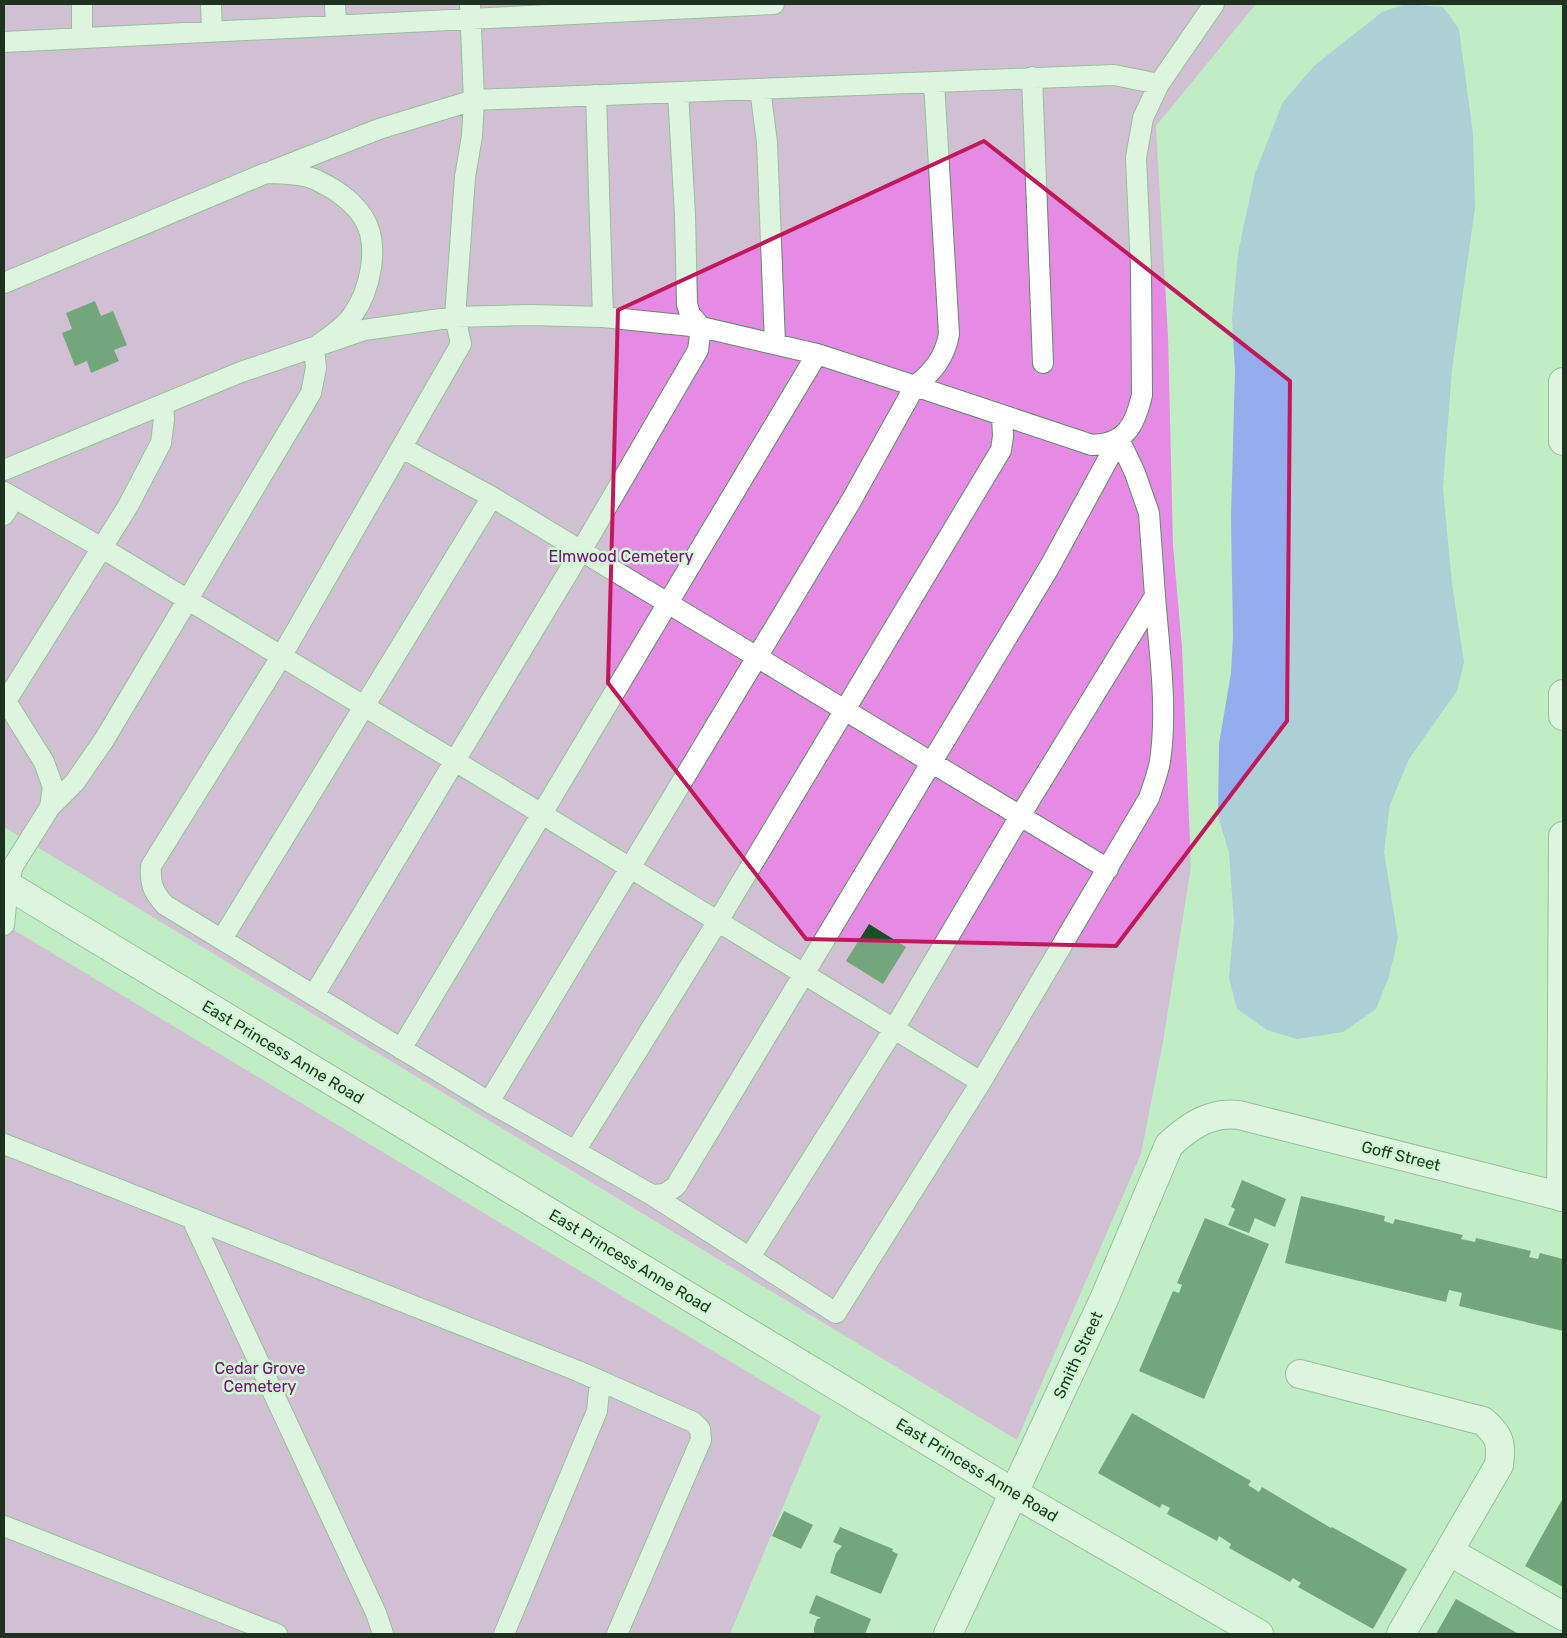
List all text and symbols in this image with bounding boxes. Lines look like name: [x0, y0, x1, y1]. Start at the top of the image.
park label: Elmwood Cemetery: [549, 547, 694, 566]
street label: East Princess Anne Road: [199, 996, 367, 1108]
street label: Goff Street: [1359, 1137, 1443, 1175]
street label: East Princess Anne Road: [546, 1205, 714, 1317]
street label: Smith Street: [1049, 1308, 1107, 1402]
park label: Cedar Grove Cemetery: [215, 1359, 305, 1396]
street label: East Princess Anne Road: [893, 1414, 1061, 1526]

